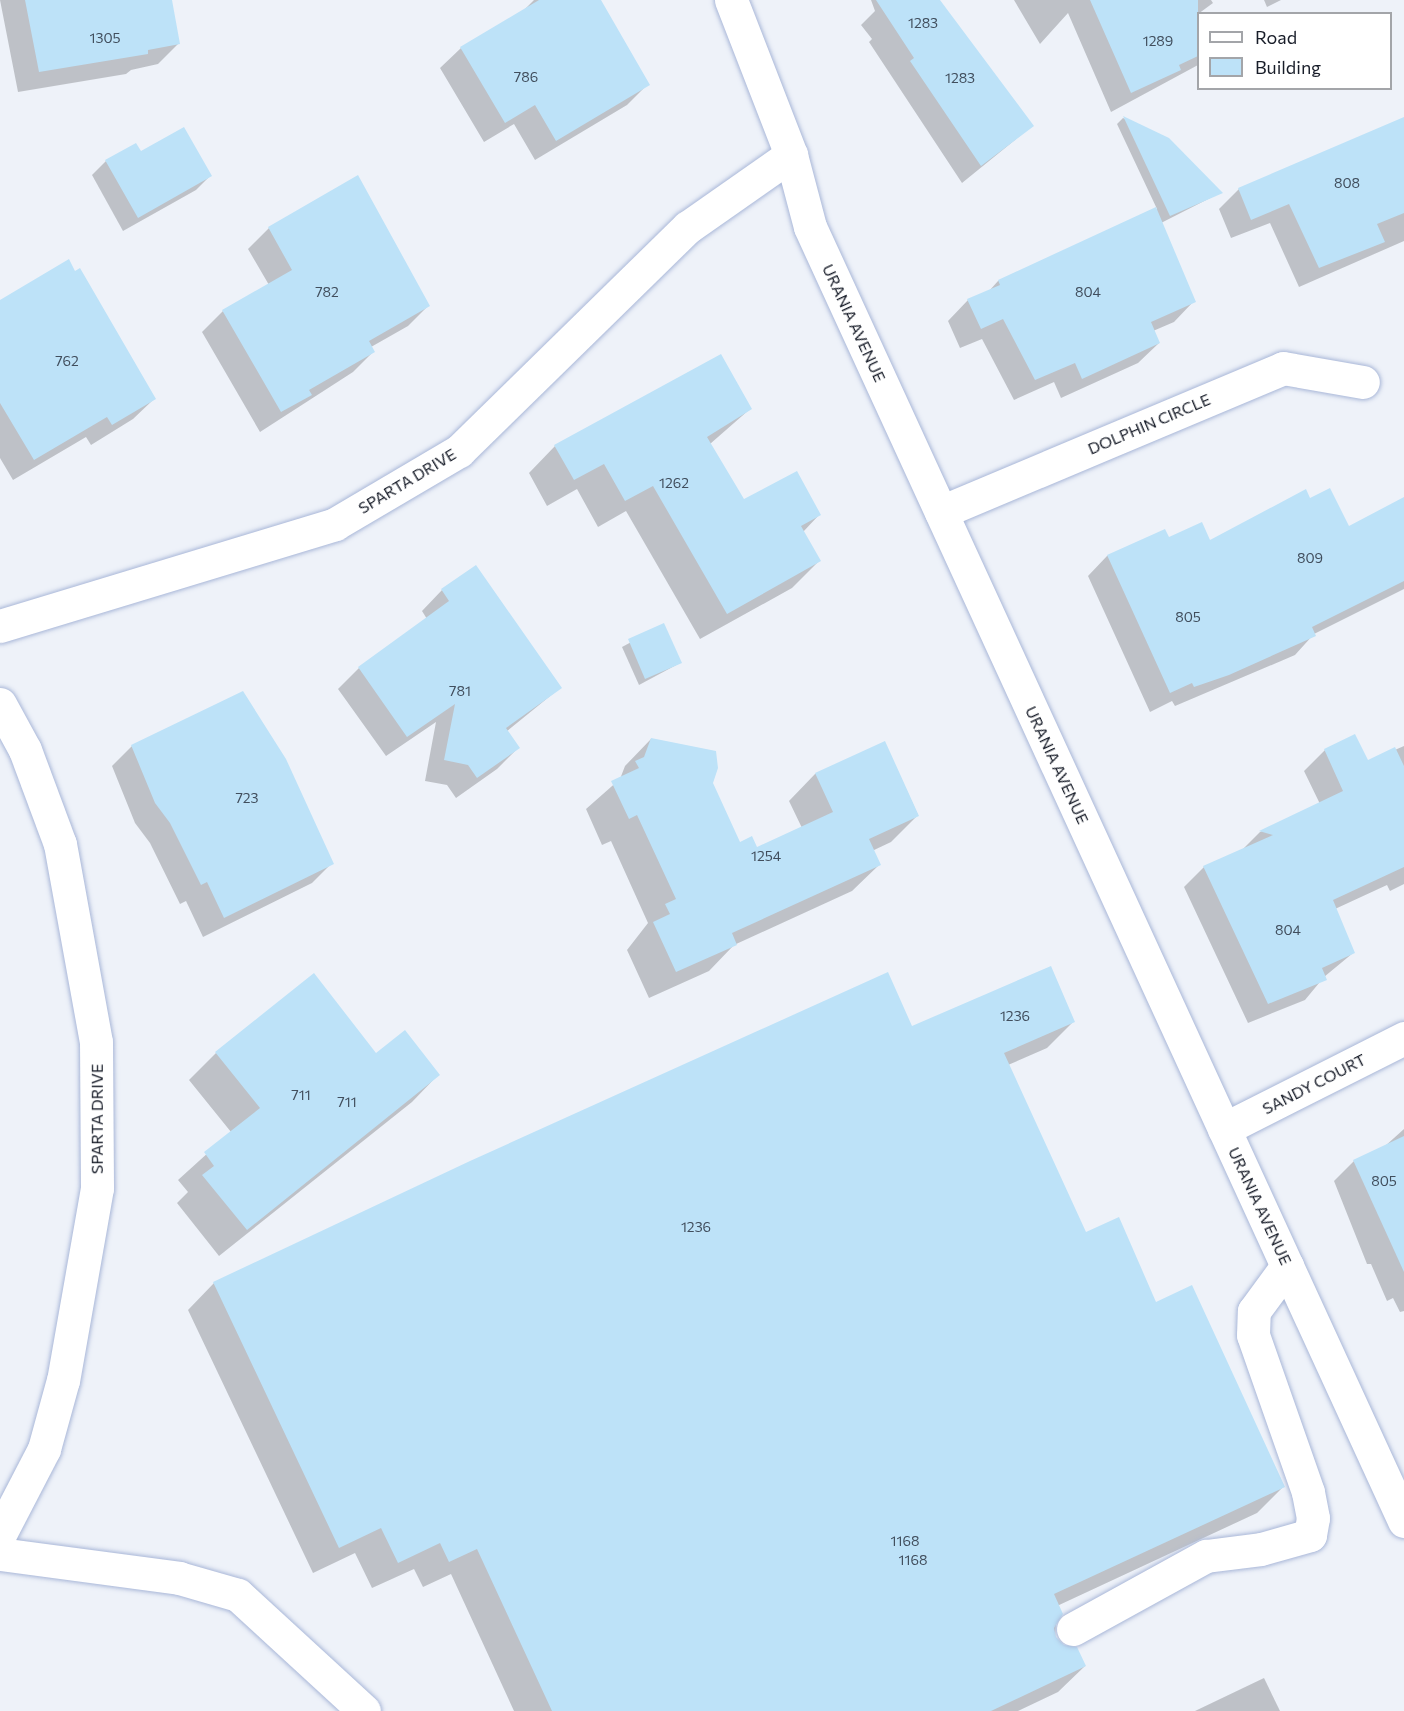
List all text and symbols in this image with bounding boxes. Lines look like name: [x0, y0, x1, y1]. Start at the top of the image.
legend: [1197, 12, 1392, 90]
house number: 1283: [908, 15, 938, 31]
text: Road: [1255, 26, 1297, 48]
house number: 1305: [89, 30, 121, 46]
house number: 1289: [1143, 33, 1173, 49]
text: Building: [1255, 56, 1321, 78]
house number: 786: [514, 69, 538, 85]
house number: 1283: [945, 70, 975, 86]
house number: 808: [1334, 175, 1360, 191]
street label: URANIA AVENUE: [818, 261, 890, 385]
house number: 782: [315, 284, 339, 300]
house number: 804: [1075, 284, 1101, 300]
house number: 762: [55, 353, 79, 369]
street label: DOLPHIN CIRCLE: [1085, 390, 1213, 458]
street label: SPARTA DRIVE: [355, 444, 459, 518]
house number: 1262: [659, 475, 689, 491]
house number: 809: [1297, 550, 1323, 566]
house number: 805: [1175, 609, 1201, 625]
house number: 781: [449, 683, 471, 699]
street label: URANIA AVENUE: [1021, 703, 1093, 827]
house number: 723: [235, 790, 259, 806]
house number: 1254: [751, 848, 781, 864]
house number: 804: [1275, 922, 1301, 938]
house number: 1236: [1000, 1008, 1030, 1024]
street label: SANDY COURT: [1259, 1050, 1369, 1118]
street label: SPARTA DRIVE: [87, 1064, 107, 1174]
house number: 711: [291, 1087, 311, 1103]
house number: 711: [337, 1094, 357, 1110]
street label: URANIA AVENUE: [1224, 1144, 1296, 1268]
house number: 805: [1371, 1173, 1397, 1189]
house number: 1236: [681, 1219, 711, 1235]
house number: 1168: [891, 1533, 919, 1549]
house number: 1168: [899, 1552, 927, 1568]

